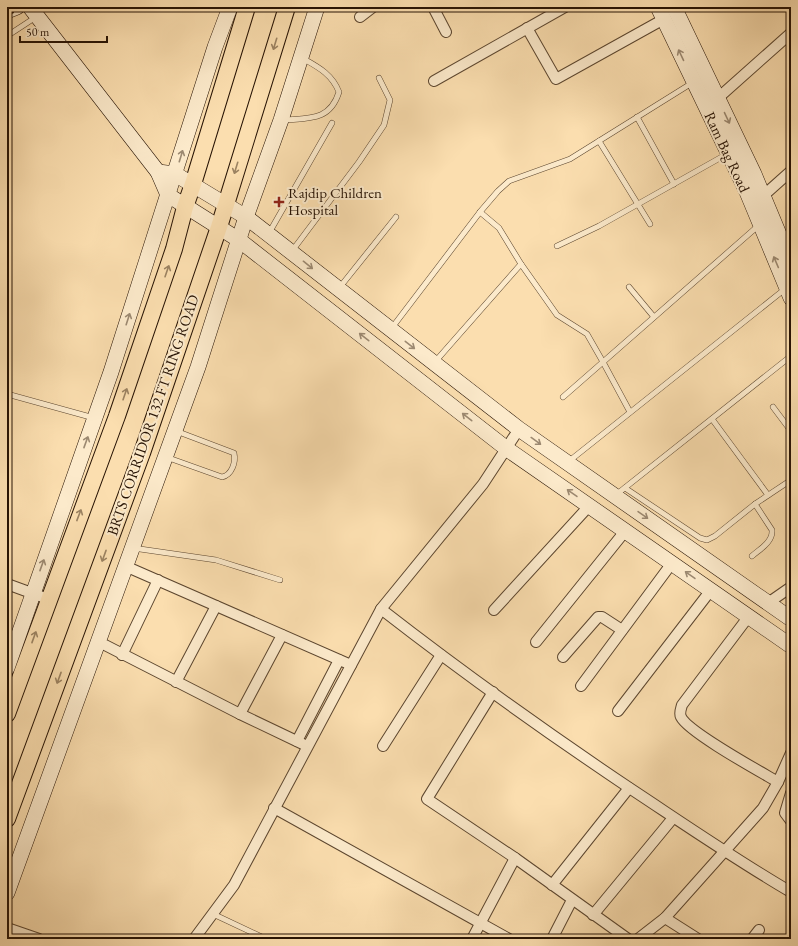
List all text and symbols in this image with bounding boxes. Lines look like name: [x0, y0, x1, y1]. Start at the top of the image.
scale bar: [20, 18, 107, 44]
text: 50 m: [26, 24, 50, 40]
one-way arrow: [271, 38, 278, 51]
one-way arrow: [677, 49, 684, 61]
street label: Ram Bag Road: [700, 108, 755, 196]
one-way arrow: [724, 112, 731, 124]
one-way arrow: [178, 149, 185, 162]
one-way arrow: [232, 162, 240, 174]
place label: Rajdip Children Hospital: [288, 183, 382, 219]
marker: Rajdip Children Hospital: [273, 196, 285, 208]
one-way arrow: [772, 257, 779, 269]
one-way arrow: [303, 260, 313, 269]
one-way arrow: [163, 265, 171, 277]
street label: BRTS CORRIDOR 132 FT RING ROAD: [102, 292, 203, 538]
one-way arrow: [125, 313, 132, 326]
one-way arrow: [359, 333, 370, 341]
one-way arrow: [405, 341, 416, 349]
one-way arrow: [121, 388, 129, 400]
one-way arrow: [461, 413, 472, 421]
one-way arrow: [83, 436, 90, 449]
one-way arrow: [530, 437, 541, 445]
one-way arrow: [567, 489, 578, 497]
one-way arrow: [76, 510, 84, 522]
one-way arrow: [637, 511, 648, 519]
one-way arrow: [99, 550, 107, 562]
one-way arrow: [39, 558, 46, 571]
one-way arrow: [685, 571, 696, 579]
one-way arrow: [31, 632, 39, 644]
one-way arrow: [54, 672, 62, 684]

